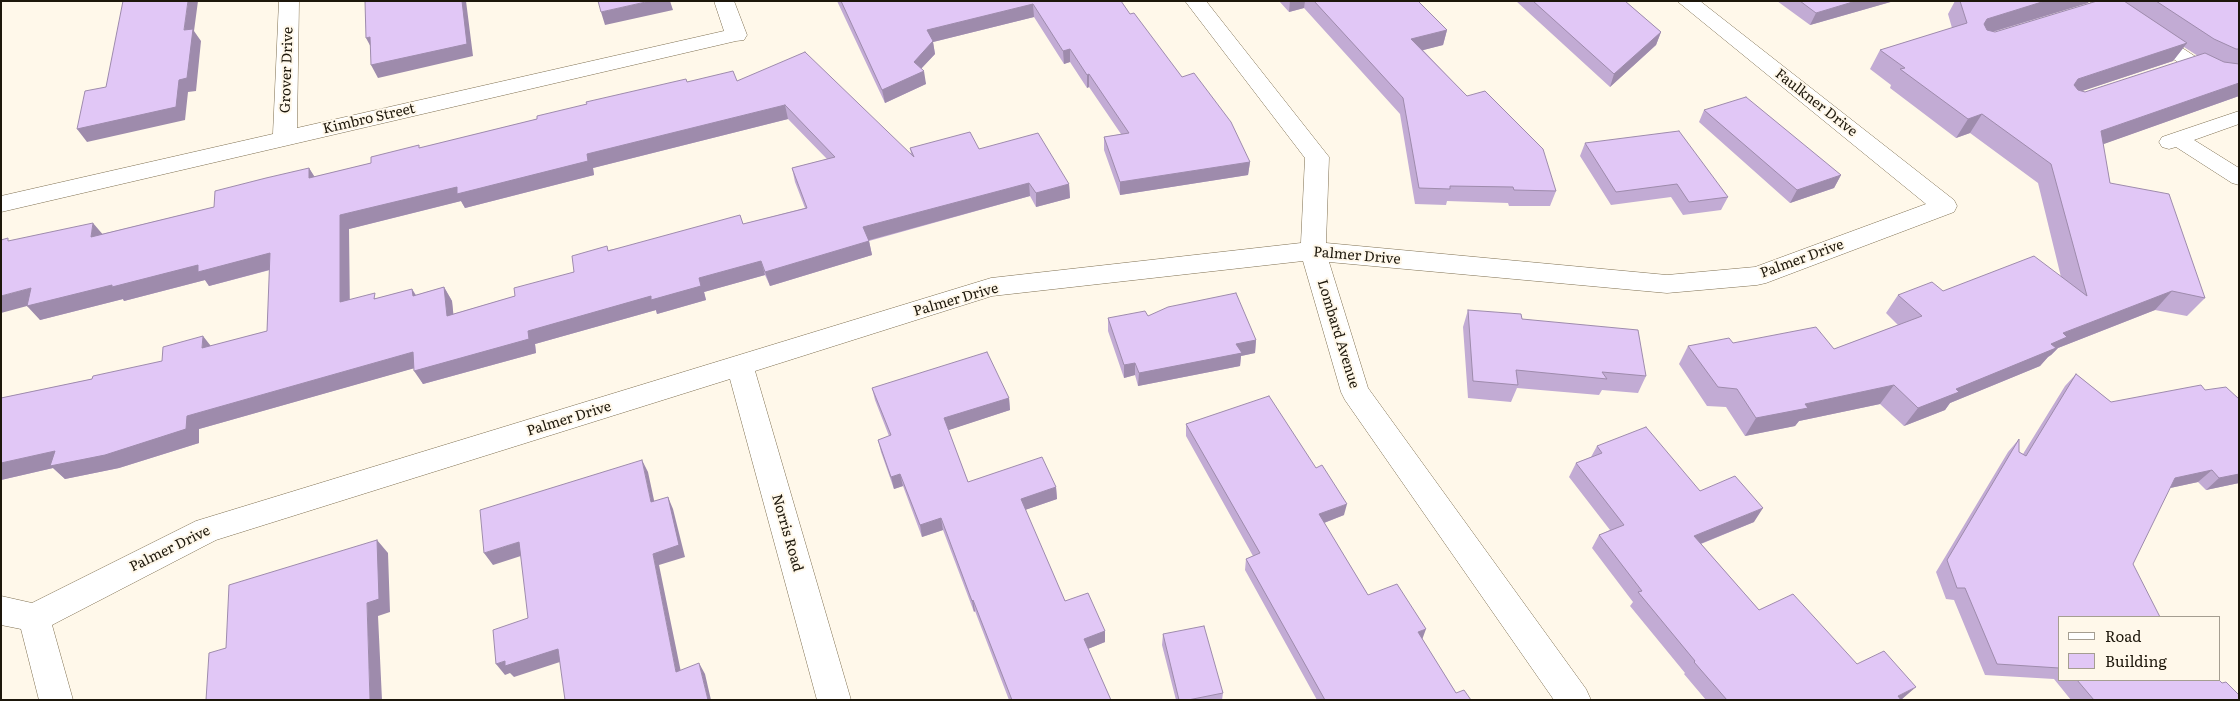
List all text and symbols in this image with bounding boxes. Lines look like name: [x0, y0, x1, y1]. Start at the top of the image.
street label: Grover Drive: [277, 27, 297, 113]
street label: Faulkner Drive: [1772, 66, 1860, 140]
street label: Kimbro Street: [321, 100, 417, 138]
street label: Palmer Drive: [1758, 236, 1846, 282]
street label: Palmer Drive: [1313, 244, 1401, 268]
street label: Lombard Avenue: [1313, 277, 1363, 391]
street label: Palmer Drive: [912, 280, 1000, 320]
street label: Palmer Drive: [525, 398, 613, 440]
street label: Norris Road: [768, 492, 806, 574]
street label: Palmer Drive: [127, 522, 213, 576]
legend: [2058, 616, 2220, 681]
text: Road: [2105, 624, 2141, 647]
text: Building: [2105, 649, 2167, 672]

